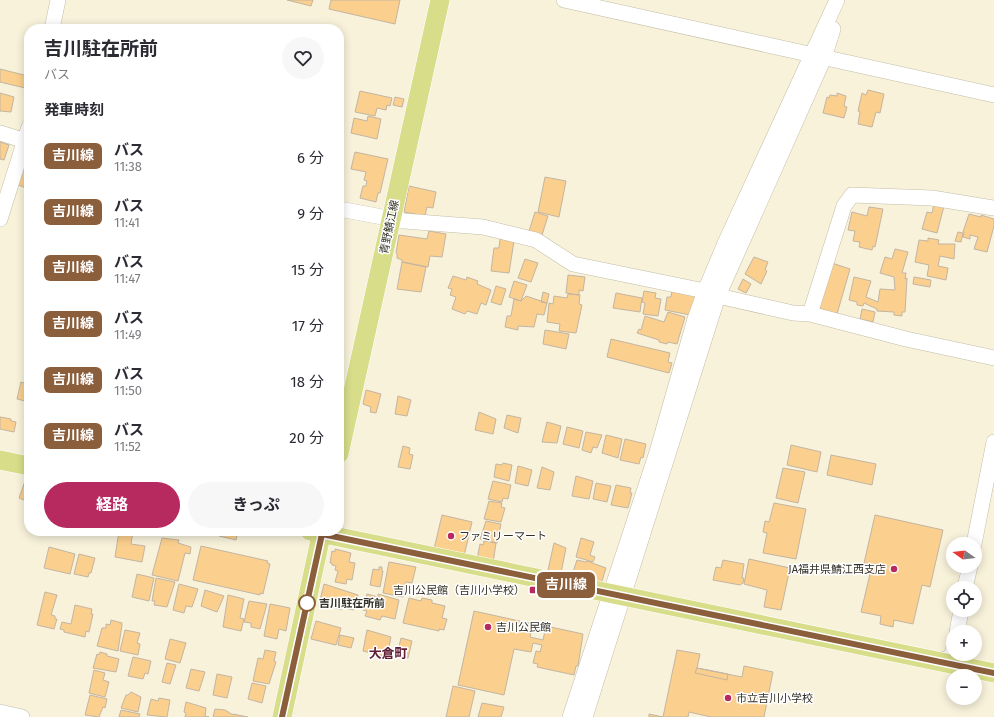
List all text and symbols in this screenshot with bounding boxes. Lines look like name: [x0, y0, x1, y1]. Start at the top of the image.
text: 吉川駐在所前: [44, 37, 158, 60]
button: heart: [282, 37, 324, 79]
text: バス: [44, 67, 70, 82]
text: 発車時刻: [44, 101, 104, 119]
text: バス: [114, 141, 144, 159]
text: 吉川線: [52, 147, 94, 164]
text: 6 分: [297, 149, 324, 167]
text: 11:38: [114, 159, 142, 174]
text: バス: [114, 197, 144, 215]
street label: 青野鯖江線: [377, 199, 402, 255]
text: 吉川線: [52, 203, 94, 220]
text: 9 分: [297, 205, 324, 223]
text: 11:41: [114, 215, 140, 230]
text: バス: [114, 253, 144, 271]
text: 吉川線: [52, 259, 94, 276]
text: 15 分: [291, 261, 324, 279]
text: 11:47: [114, 271, 141, 286]
text: バス: [114, 309, 144, 327]
text: 吉川線: [52, 315, 94, 332]
text: 17 分: [292, 317, 324, 335]
text: 11:49: [114, 327, 142, 342]
text: バス: [114, 365, 144, 383]
text: 吉川線: [52, 371, 94, 388]
text: 18 分: [290, 373, 324, 391]
text: 11:50: [114, 383, 142, 398]
text: バス: [114, 421, 144, 439]
text: 吉川線: [52, 427, 94, 444]
text: 20 分: [289, 429, 324, 447]
text: 11:52: [114, 439, 141, 454]
button: 経路: [44, 482, 180, 528]
button: きっぷ: [188, 482, 324, 528]
place label: ファミリーマート: [459, 530, 547, 543]
marker: ファミリーマート: [446, 531, 456, 541]
north arrow: [946, 537, 982, 573]
map controls: [946, 537, 982, 705]
place label: JA福井県鯖江西支店: [788, 563, 886, 576]
marker: JA福井県鯖江西支店: [889, 564, 899, 574]
line badge: 吉川線: [543, 572, 589, 598]
text: 吉川線: [545, 576, 587, 593]
button: locate: [946, 581, 982, 617]
place label: 吉川公民館（吉川小学校）: [393, 584, 525, 597]
marker: 吉川公民館（吉川小学校）: [528, 585, 538, 595]
marker: 吉川駐在所前: [298, 594, 316, 612]
place label: 吉川駐在所前: [319, 597, 385, 610]
place label: 吉川公民館: [496, 621, 551, 634]
marker: 吉川公民館: [483, 622, 493, 632]
button: +: [946, 625, 982, 661]
district label: 大倉町: [368, 646, 408, 661]
button: −: [946, 669, 982, 705]
place label: 市立吉川小学校: [736, 692, 813, 705]
marker: 市立吉川小学校: [723, 693, 733, 703]

